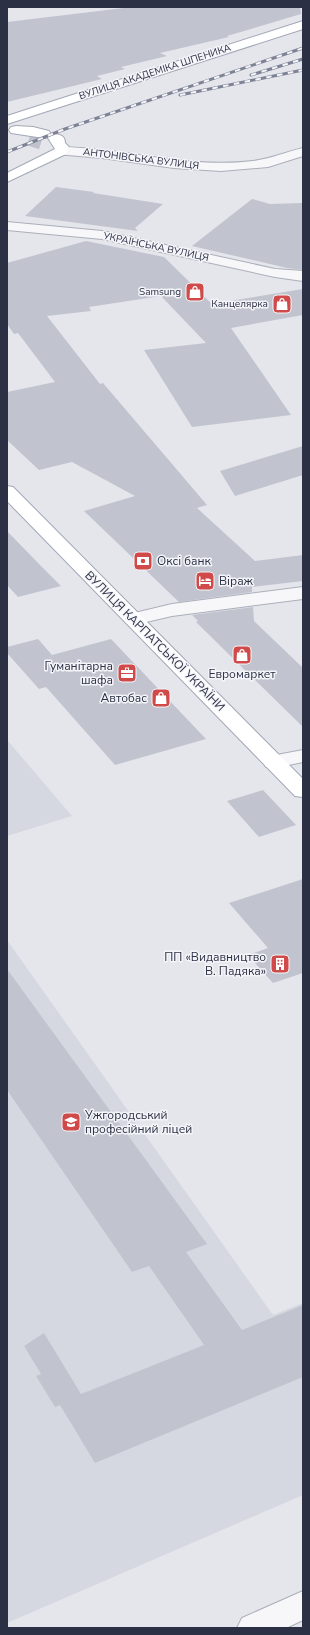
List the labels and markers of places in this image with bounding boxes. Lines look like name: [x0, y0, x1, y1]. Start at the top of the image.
shop icon: Samsung: [184, 281, 206, 303]
place label: Samsung: [139, 285, 181, 299]
shop icon: Канцелярка: [271, 293, 293, 315]
place label: Канцелярка: [211, 297, 268, 311]
bank icon: Оксі банк: [132, 550, 154, 572]
place label: Оксі банк: [157, 553, 211, 569]
hotel icon: Віраж: [194, 570, 216, 592]
place label: Віраж: [219, 573, 254, 589]
shop icon: Евромаркет: [231, 644, 253, 666]
place label: Гуманітарна шафа: [45, 658, 113, 688]
office icon: Гуманітарна шафа: [116, 662, 138, 684]
place label: Евромаркет: [208, 666, 276, 682]
shop icon: Автобас: [150, 687, 172, 709]
place label: Автобас: [101, 690, 147, 706]
place label: ПП «Видавництво В. Падяка»: [164, 949, 266, 979]
building icon: ПП «Видавництво В. Падяка»: [269, 953, 291, 975]
place label: Ужгородський професійний ліцей: [84, 1107, 192, 1137]
school or university icon: Ужгородський професійний ліцей: [60, 1111, 82, 1133]

